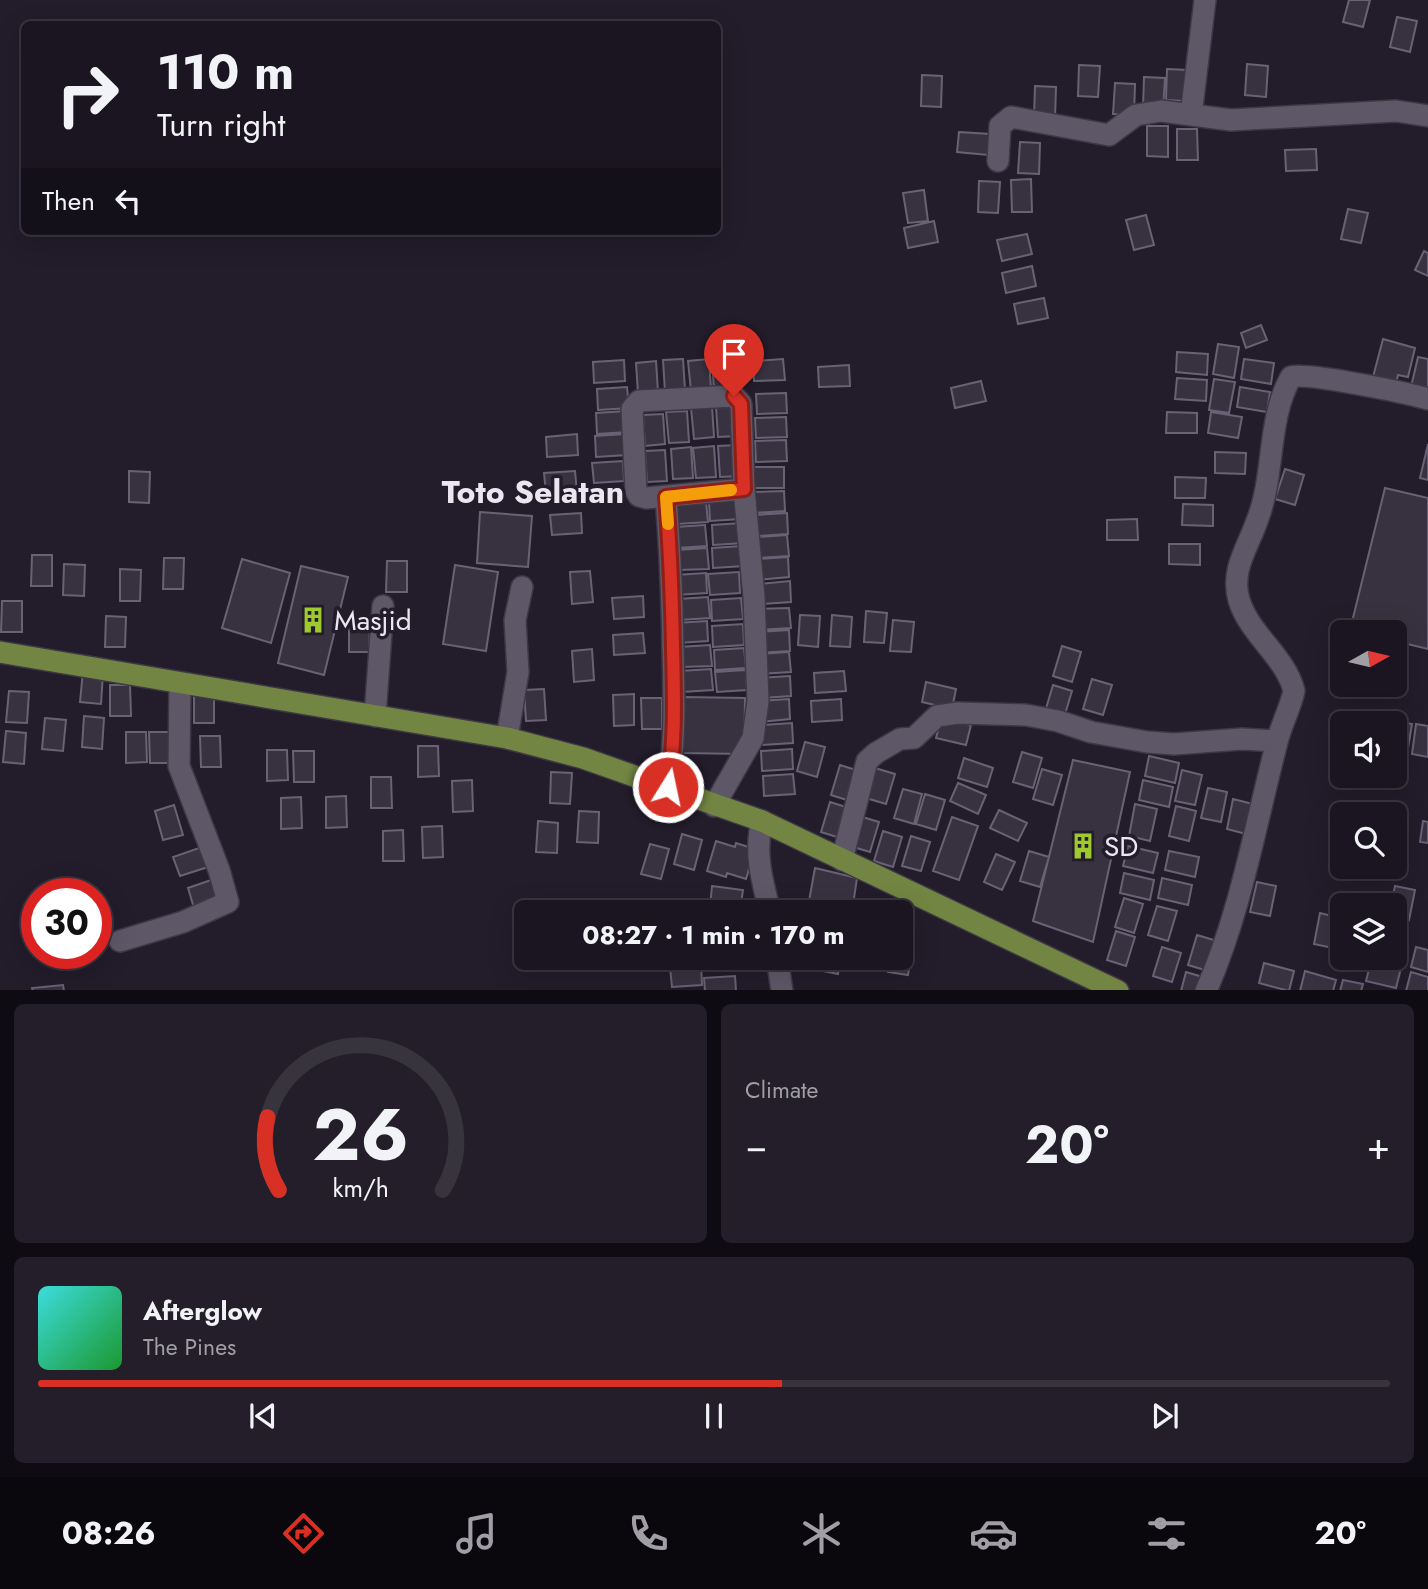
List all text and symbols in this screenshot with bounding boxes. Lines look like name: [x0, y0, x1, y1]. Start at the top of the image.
text: 110 m: [157, 37, 294, 107]
icon: right: [42, 49, 133, 140]
text: Turn right: [157, 102, 286, 148]
text: Then: [42, 182, 95, 220]
icon: left: [109, 182, 147, 220]
pin: [704, 324, 764, 396]
icon: arrive: [715, 335, 753, 373]
district label: Toto Selatan: [442, 469, 624, 515]
place label: Masjid: [334, 600, 412, 641]
building icon: Masjid: [298, 605, 328, 635]
north arrow: [1330, 620, 1407, 696]
map controls: [1330, 620, 1407, 970]
button: sound: [1330, 711, 1407, 788]
position arrow: [631, 750, 705, 824]
button: search: [1330, 802, 1407, 879]
place label: SD: [1104, 826, 1138, 867]
building icon: SD: [1068, 831, 1098, 861]
speed limit sign: 30: [21, 878, 112, 969]
button: layers: [1330, 893, 1407, 970]
text: 08:27 · 1 min · 170 m: [582, 916, 845, 954]
text: Climate: [745, 1073, 818, 1107]
text: 26: [312, 1082, 409, 1187]
text: 20°: [1025, 1107, 1109, 1183]
text: −: [745, 1118, 767, 1173]
text: +: [1367, 1118, 1390, 1173]
text: km/h: [332, 1169, 389, 1205]
text: Afterglow: [143, 1292, 262, 1330]
text: The Pines: [143, 1330, 236, 1364]
icon: previous: [244, 1397, 282, 1435]
icon: pause: [695, 1397, 733, 1435]
icon: next: [1146, 1397, 1184, 1435]
icon: directions: [279, 1509, 328, 1558]
icon: music: [452, 1509, 501, 1558]
icon: phone: [624, 1509, 673, 1558]
icon: climate: [797, 1509, 846, 1558]
icon: car: [969, 1509, 1018, 1558]
icon: filters: [1142, 1509, 1191, 1558]
text: 08:26: [62, 1510, 156, 1556]
text: 20°: [1314, 1510, 1366, 1556]

